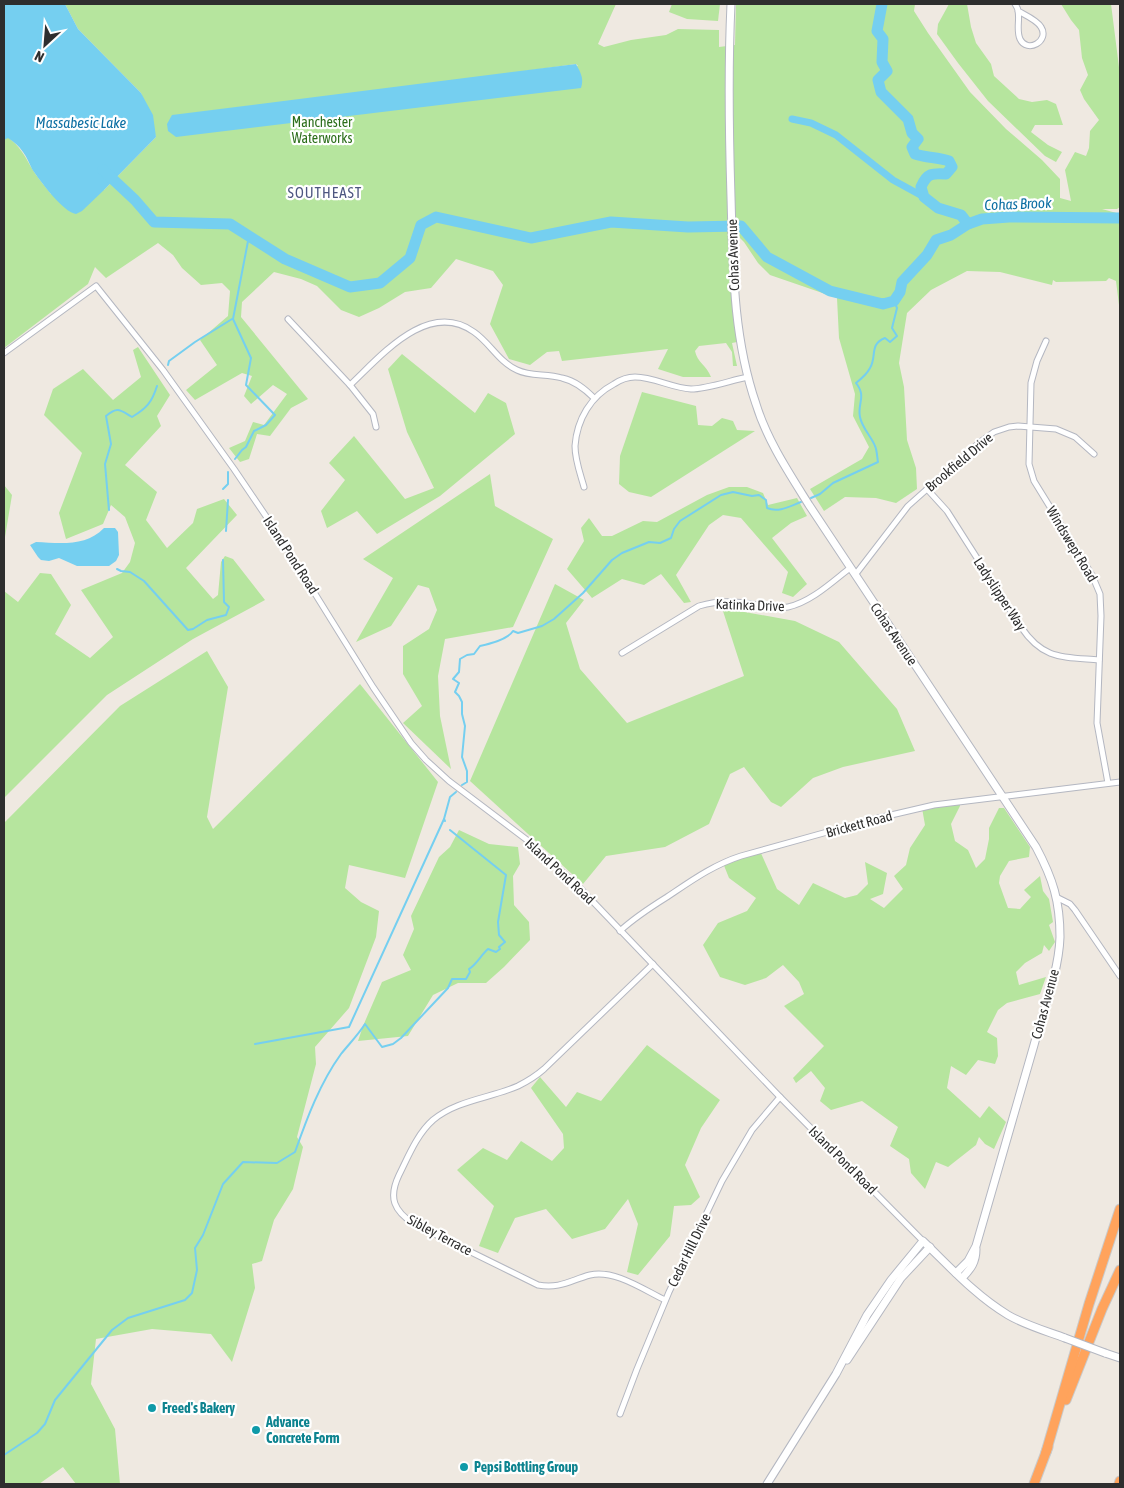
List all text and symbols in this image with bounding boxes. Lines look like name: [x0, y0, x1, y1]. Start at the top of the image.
north arrow: [20, 20, 70, 70]
text: N: [32, 48, 47, 66]
water label: Massabesic Lake: [36, 114, 127, 131]
park label: Manchester Waterworks: [292, 114, 353, 146]
district label: SOUTHEAST: [288, 184, 362, 201]
water label: Cohas Brook: [984, 194, 1052, 213]
street label: Cohas Avenue: [724, 219, 742, 291]
street label: Brookfield Drive: [922, 429, 996, 495]
street label: Windswept Road: [1043, 503, 1101, 585]
street label: Island Pond Road: [260, 513, 322, 597]
street label: Ladyslipper Way: [970, 554, 1030, 634]
street label: Katinka Drive: [715, 596, 785, 614]
street label: Cohas Avenue: [867, 600, 921, 668]
street label: Brickett Road: [824, 807, 894, 841]
street label: Island Pond Road: [522, 835, 598, 907]
street label: Cohas Avenue: [1028, 967, 1062, 1041]
street label: Island Pond Road: [806, 1123, 880, 1197]
street label: Sibley Terrace: [405, 1211, 475, 1259]
street label: Cedar Hill Drive: [664, 1211, 714, 1289]
place label: Freed's Bakery: [162, 1400, 235, 1416]
marker: Freed's Bakery: [146, 1402, 158, 1414]
place label: Advance Concrete Form: [265, 1414, 340, 1446]
marker: Advance Concrete Form: [250, 1424, 262, 1436]
place label: Pepsi Bottling Group: [474, 1459, 579, 1475]
marker: Pepsi Bottling Group: [458, 1461, 470, 1473]

